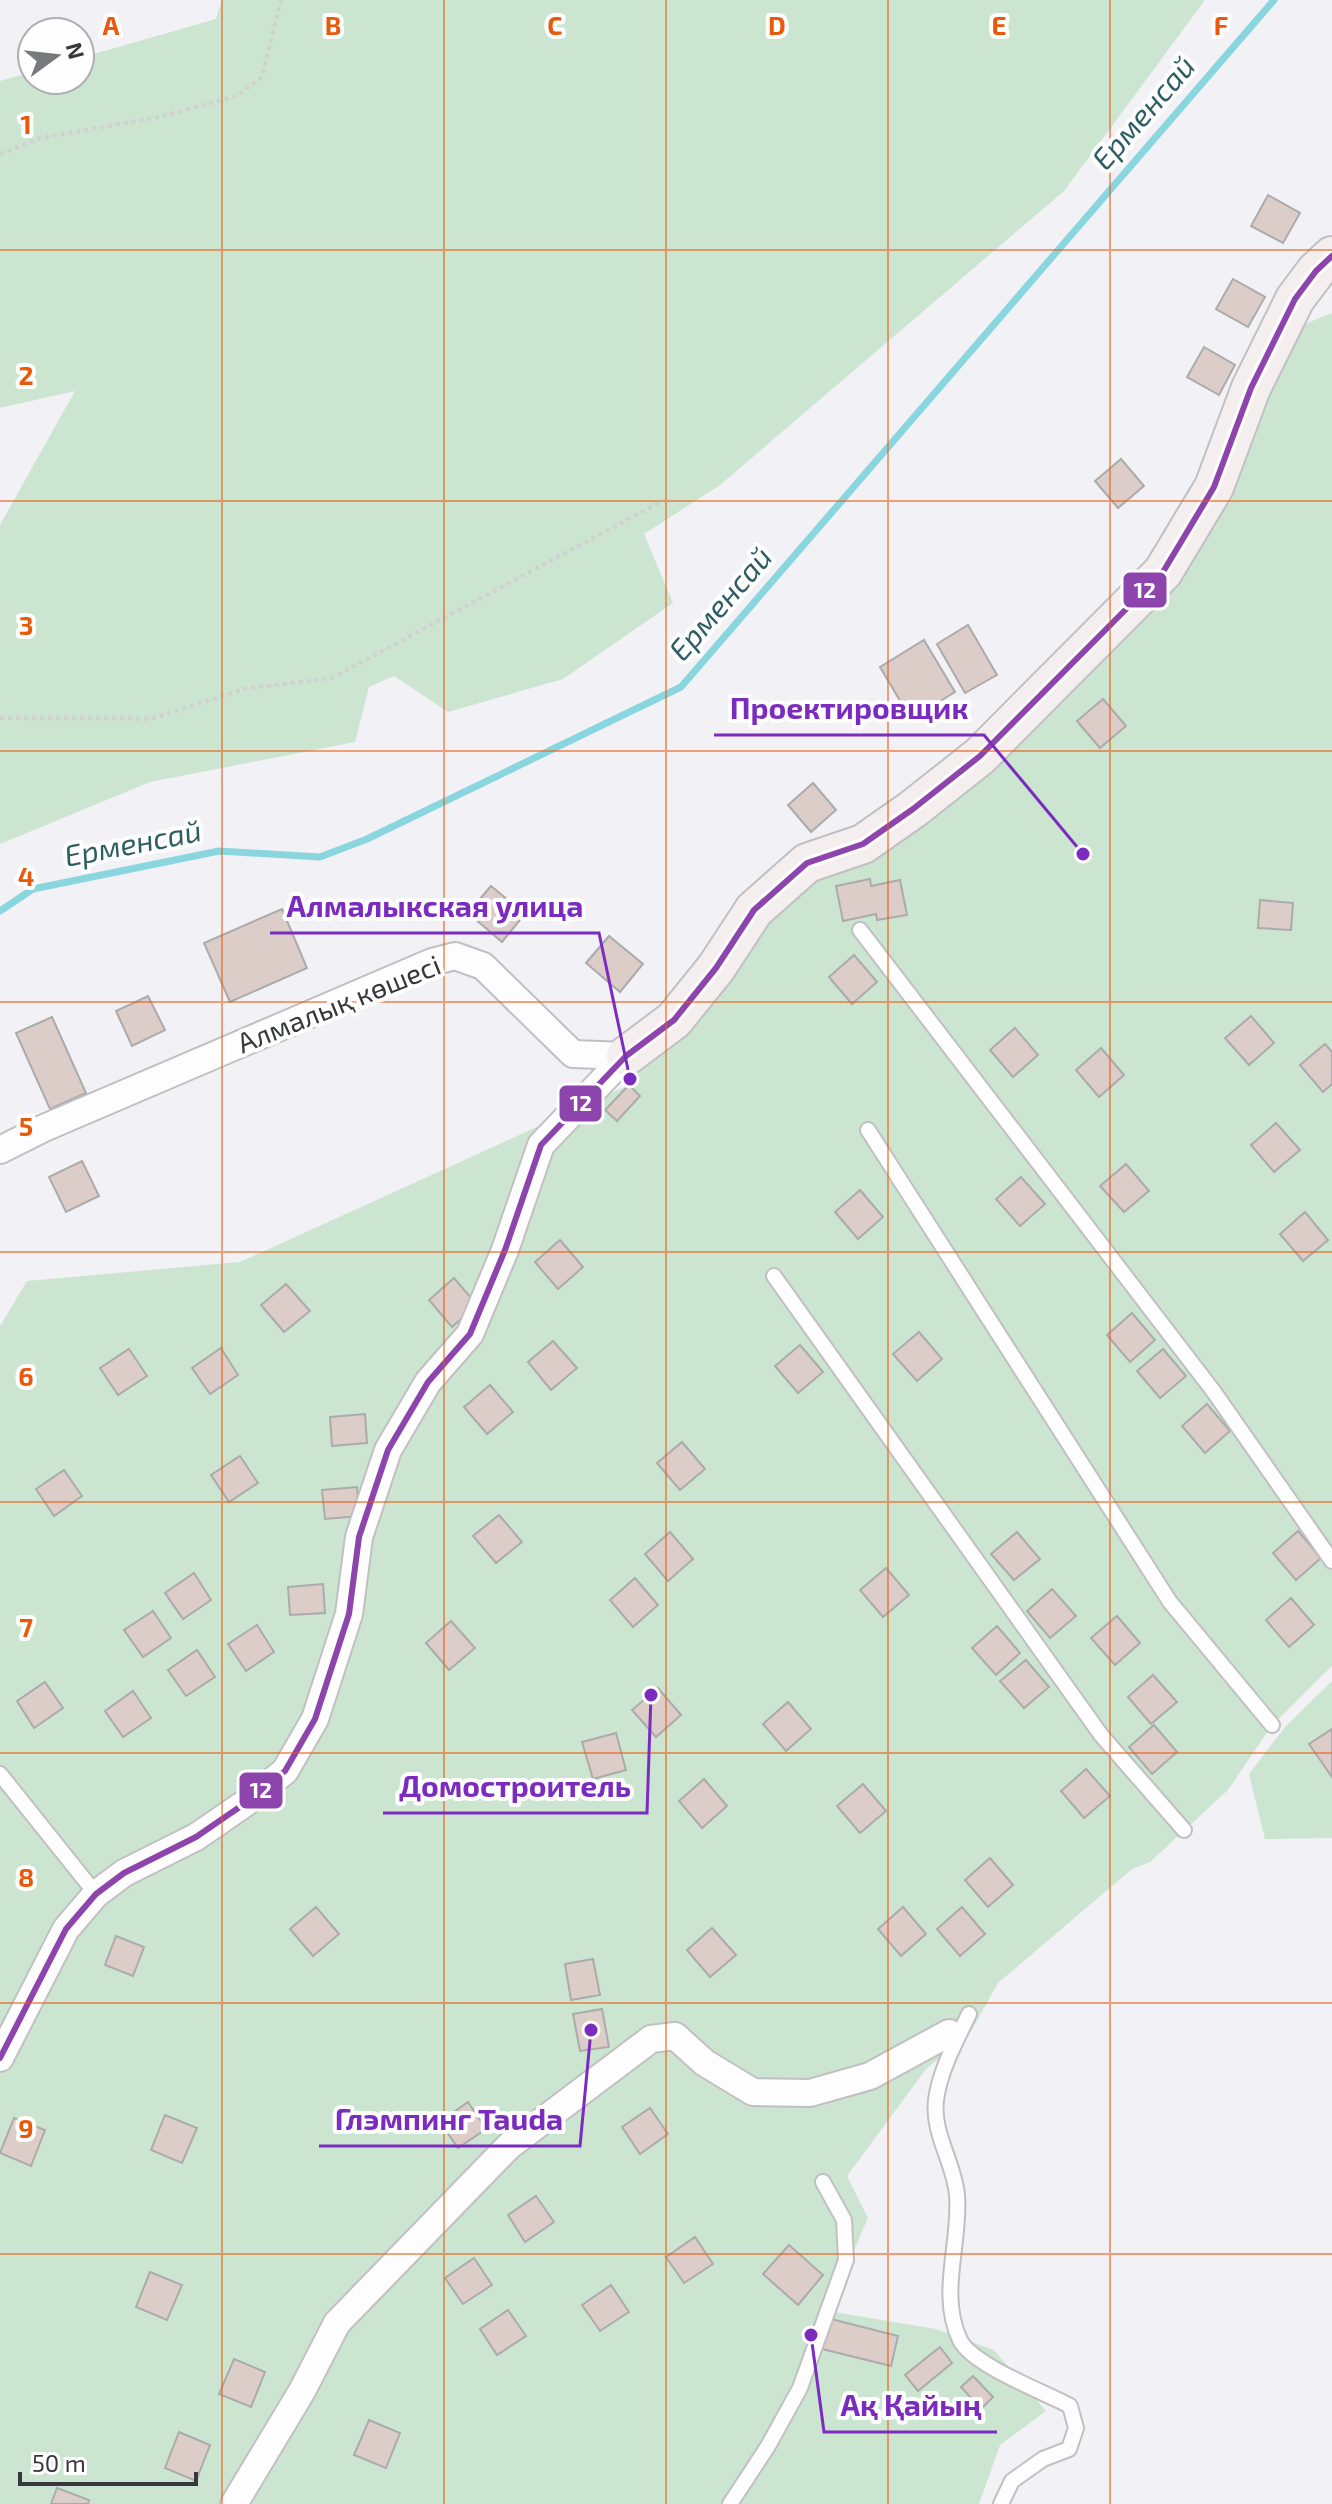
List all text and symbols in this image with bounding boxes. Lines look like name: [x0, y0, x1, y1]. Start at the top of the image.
text: A: [103, 9, 120, 40]
text: B: [325, 9, 341, 40]
text: C: [547, 9, 563, 40]
text: D: [768, 9, 786, 40]
text: E: [991, 9, 1007, 40]
text: F: [1214, 9, 1228, 40]
north arrow: [16, 16, 96, 96]
text: N: [62, 40, 91, 62]
water label: Ерменсай: [1083, 48, 1202, 176]
text: 1: [20, 108, 32, 139]
text: 2: [18, 359, 34, 390]
water label: Ерменсай: [660, 539, 779, 667]
line badge: 12: [1122, 571, 1168, 609]
text: 12: [1134, 576, 1156, 602]
text: 3: [19, 609, 33, 640]
callout: Проектировщик: [714, 681, 984, 735]
text: Проектировщик: [730, 689, 968, 725]
water label: Ерменсай: [61, 811, 204, 873]
text: 4: [18, 860, 34, 891]
callout: Алмалыкская улица: [270, 879, 599, 933]
text: Алмалыкская улица: [286, 887, 584, 924]
street label: Алмалық көшесі: [232, 947, 445, 1059]
line badge: 12: [558, 1084, 603, 1123]
text: 12: [570, 1089, 592, 1115]
text: 5: [19, 1110, 33, 1141]
text: 6: [18, 1360, 34, 1391]
text: 7: [19, 1611, 33, 1642]
callout: Домостроитель: [383, 1759, 647, 1813]
text: Домостроитель: [399, 1767, 631, 1803]
line badge: 12: [238, 1771, 284, 1810]
text: 12: [250, 1776, 272, 1802]
text: 8: [18, 1861, 34, 1892]
callout: Глэмпинг Tauda: [319, 2092, 580, 2146]
text: Глэмпинг Tauda: [335, 2100, 563, 2136]
text: 9: [18, 2112, 34, 2143]
callout: Ақ Қайың: [824, 2378, 997, 2432]
text: Ақ Қайың: [840, 2386, 982, 2422]
scale bar: [20, 2436, 196, 2486]
text: 50 m: [32, 2448, 86, 2477]

